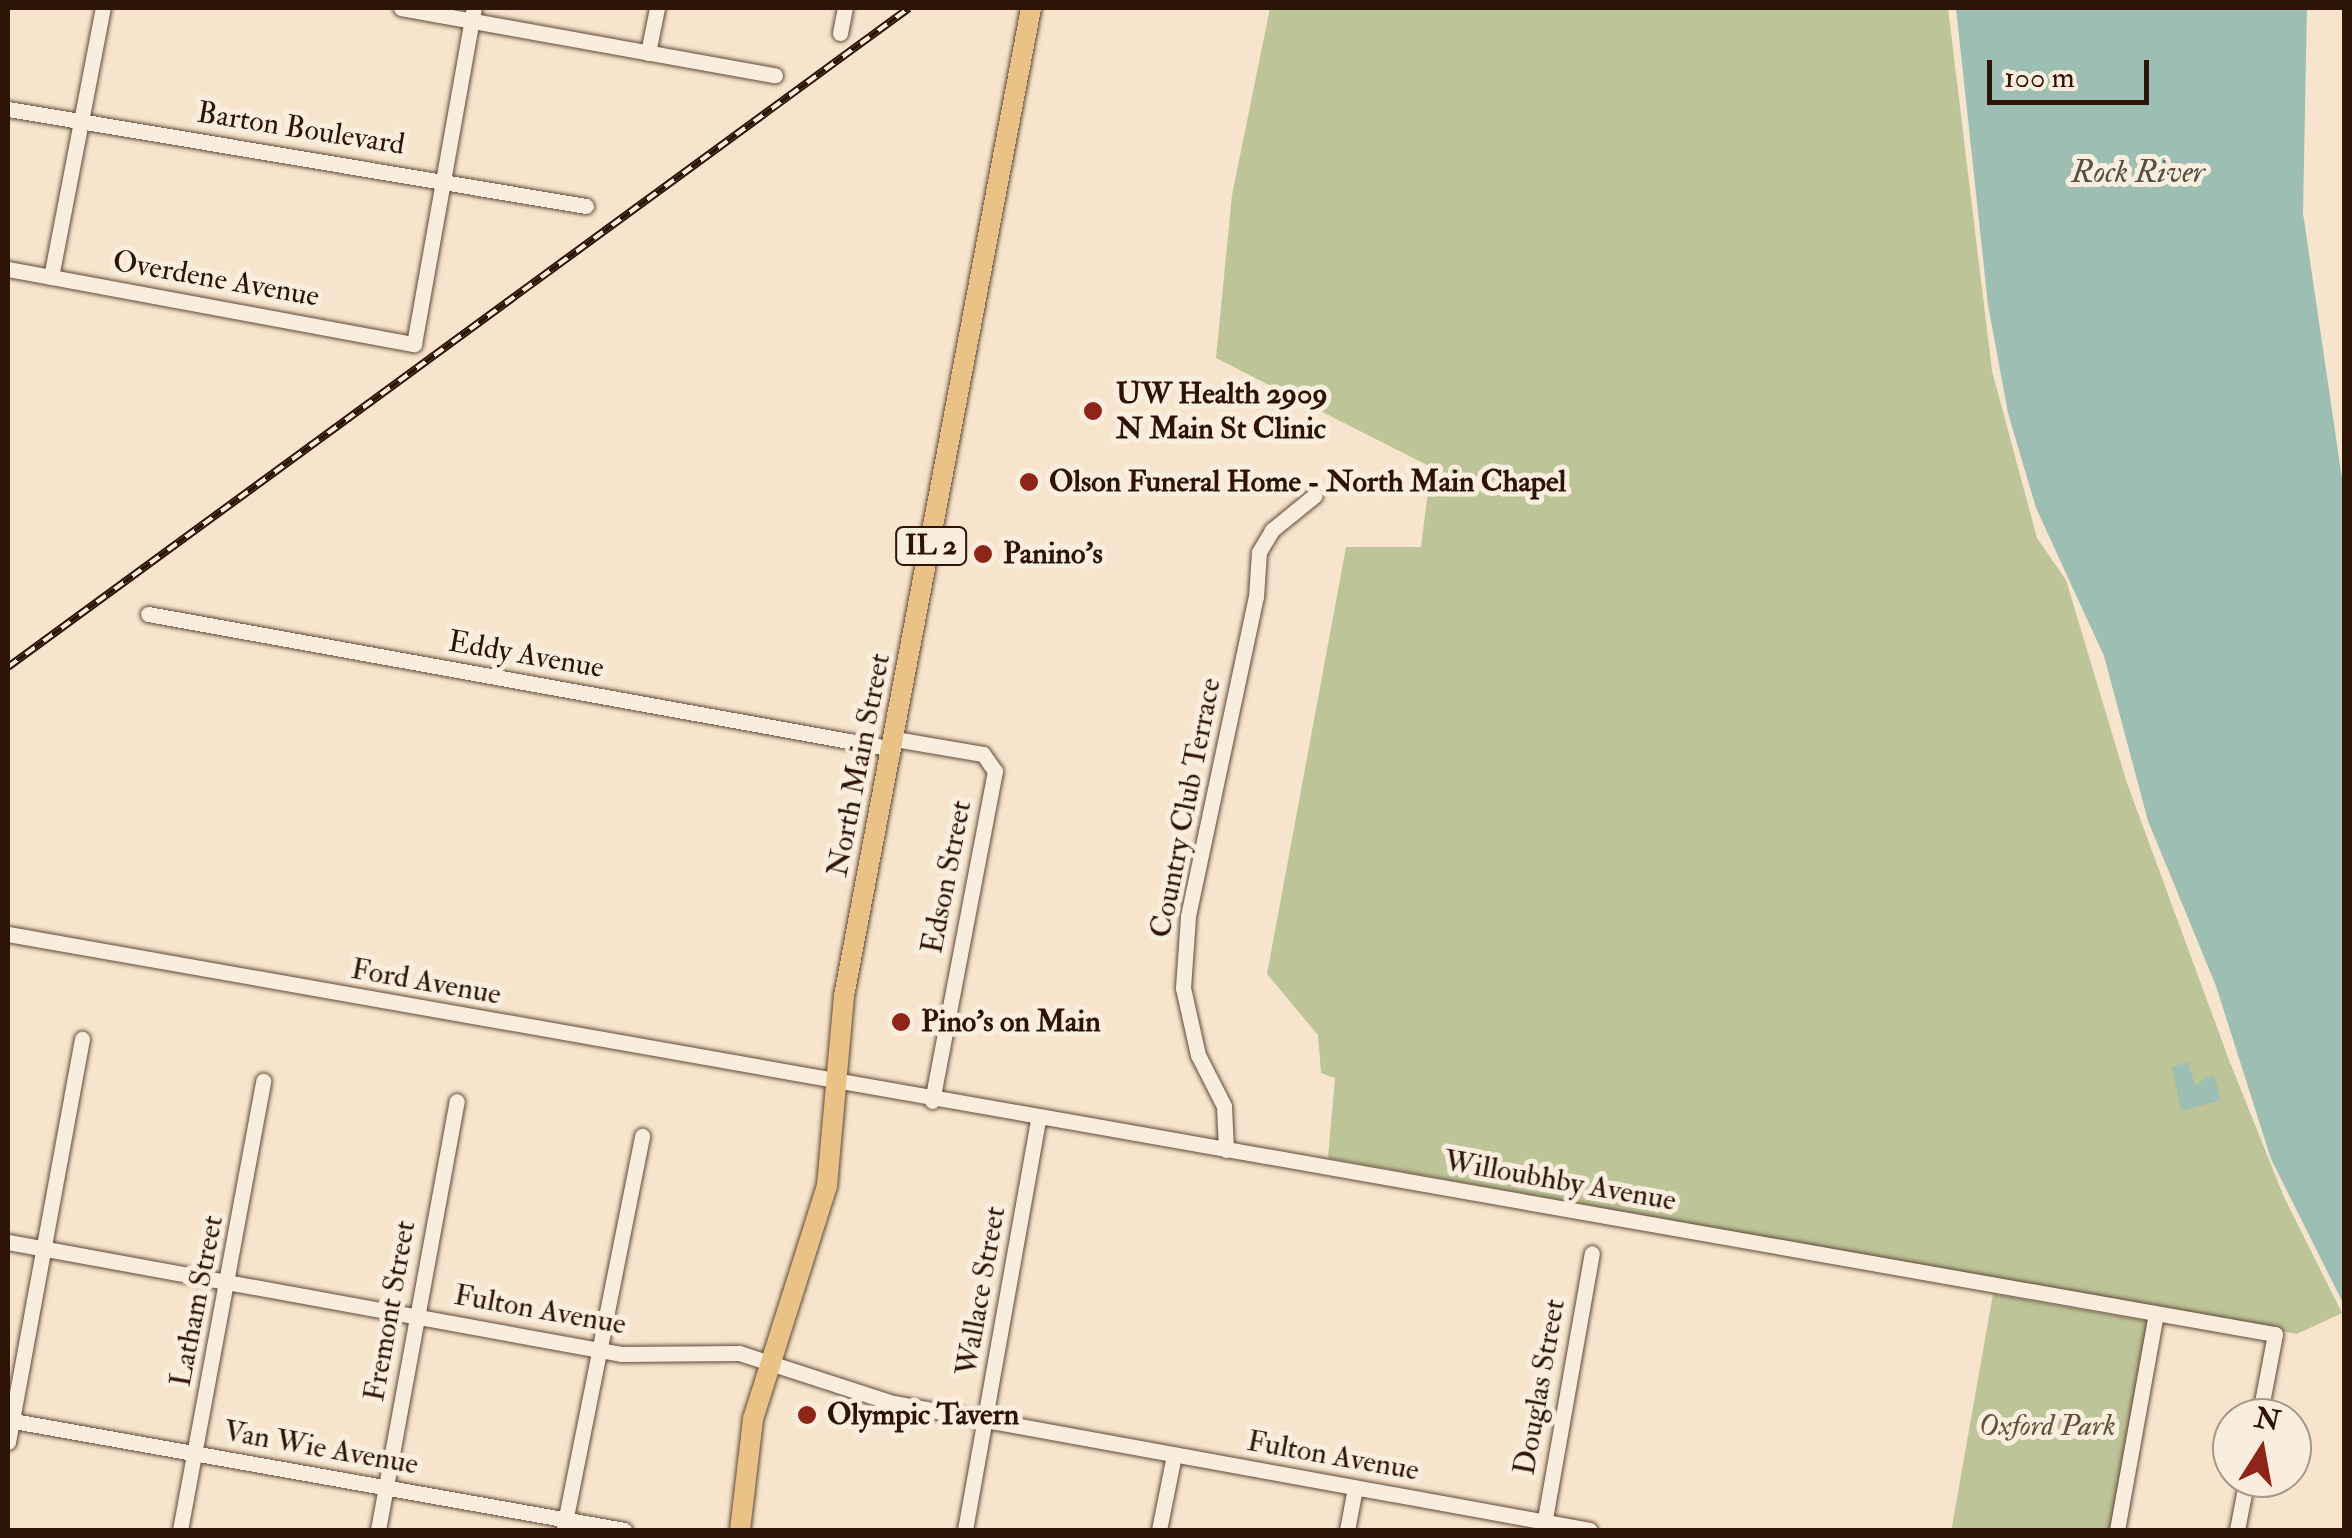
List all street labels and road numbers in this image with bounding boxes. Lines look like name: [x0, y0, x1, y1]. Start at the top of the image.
street label: Barton Boulevard: [195, 95, 407, 163]
street label: Overdene Avenue: [110, 243, 322, 315]
road number: IL 2: [894, 523, 968, 569]
street label: Eddy Avenue: [445, 624, 607, 686]
street label: North Main Street: [820, 650, 898, 880]
street label: Country Club Terrace: [1143, 675, 1229, 941]
street label: Edson Street: [915, 797, 979, 957]
street label: Ford Avenue: [348, 951, 504, 1013]
street label: Willoubhby Avenue: [1441, 1143, 1679, 1219]
street label: Wallace Street: [948, 1204, 1014, 1378]
street label: Latham Street: [163, 1212, 231, 1390]
street label: Fremont Street: [356, 1218, 424, 1404]
street label: Fulton Avenue: [451, 1277, 629, 1343]
street label: Douglas Street: [1507, 1296, 1573, 1478]
street label: Van Wie Avenue: [221, 1413, 421, 1483]
street label: Fulton Avenue: [1244, 1423, 1422, 1489]

